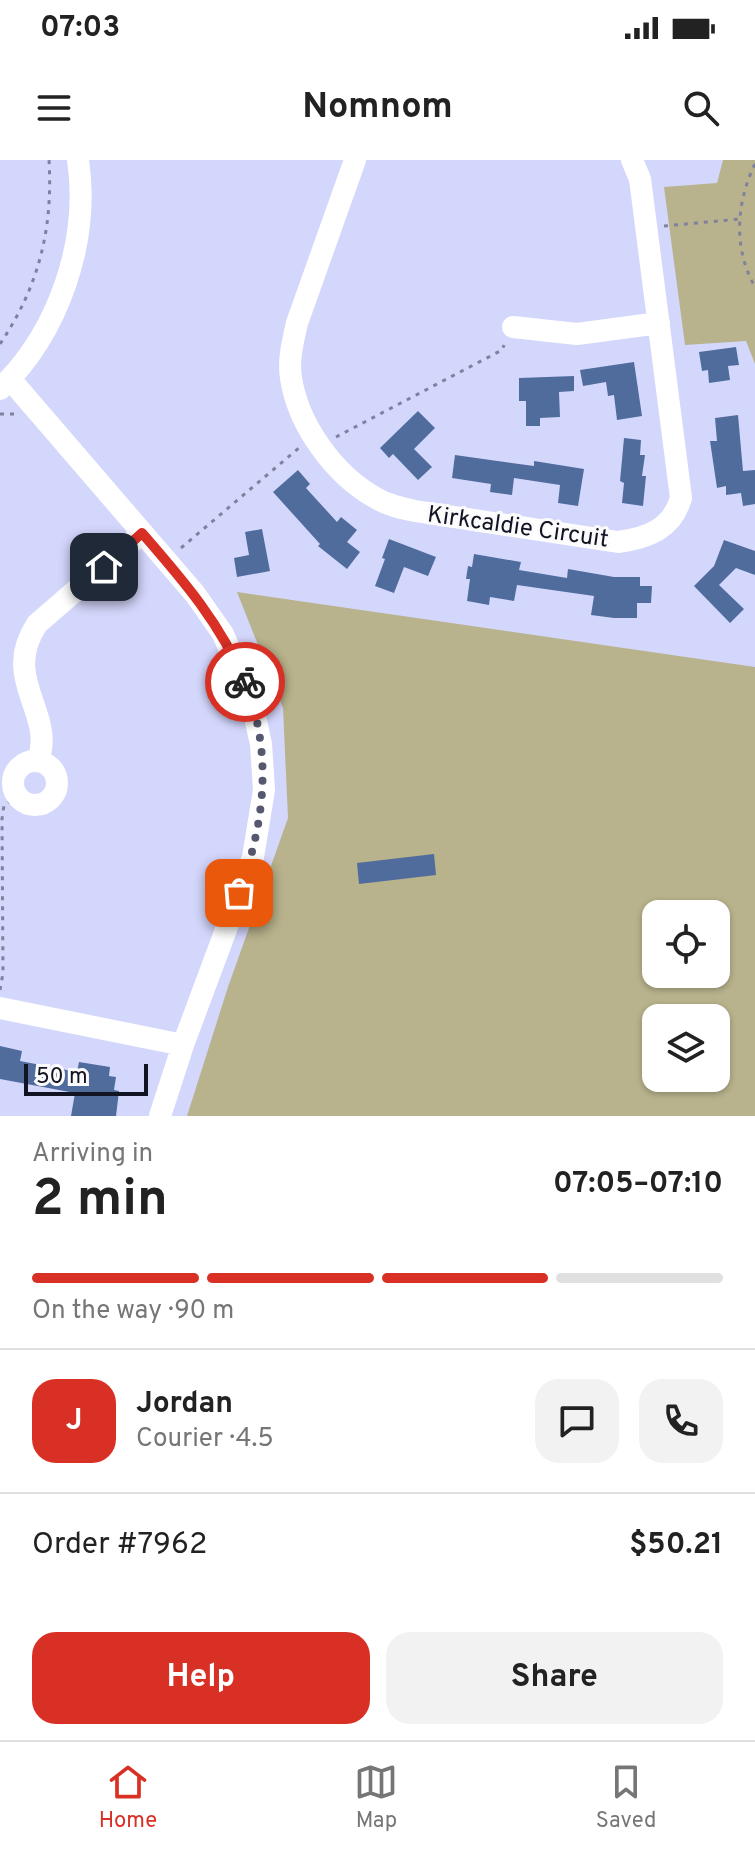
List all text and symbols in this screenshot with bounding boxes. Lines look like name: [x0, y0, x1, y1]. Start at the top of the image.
text: 07:03: [40, 10, 120, 47]
text: Nomnom: [302, 85, 453, 131]
icon: menu: [32, 86, 76, 130]
icon: search: [679, 86, 723, 130]
street label: Kirkcaldie Circuit: [425, 500, 610, 556]
pin: [70, 533, 138, 601]
icon: home: [82, 545, 126, 589]
courier: [205, 642, 285, 722]
icon: bike: [223, 660, 267, 704]
pin: [205, 859, 273, 927]
icon: bag: [217, 871, 261, 915]
map controls: [642, 900, 730, 1092]
button: locate: [642, 900, 730, 988]
button: layers: [642, 1004, 730, 1092]
scale bar: [24, 1060, 148, 1096]
text: 50 m: [36, 1064, 88, 1091]
text: Arriving in: [32, 1138, 153, 1171]
text: 07:05–07:10: [553, 1166, 723, 1203]
text: 2 min: [32, 1168, 168, 1234]
text: On the way · 90 m: [32, 1295, 234, 1328]
button: chat: [535, 1379, 619, 1463]
button: phone: [639, 1379, 723, 1463]
text: Jordan: [136, 1386, 233, 1423]
text: J: [66, 1403, 82, 1440]
text: Courier · 4.5: [136, 1423, 274, 1456]
text: Order #7962: [32, 1527, 207, 1564]
text: $50.21: [629, 1527, 723, 1564]
button: Help: [32, 1632, 370, 1724]
button: Share: [386, 1632, 723, 1724]
tab: Home: [99, 1760, 157, 1835]
tab: Map: [354, 1760, 398, 1835]
tab: Saved: [596, 1760, 656, 1835]

